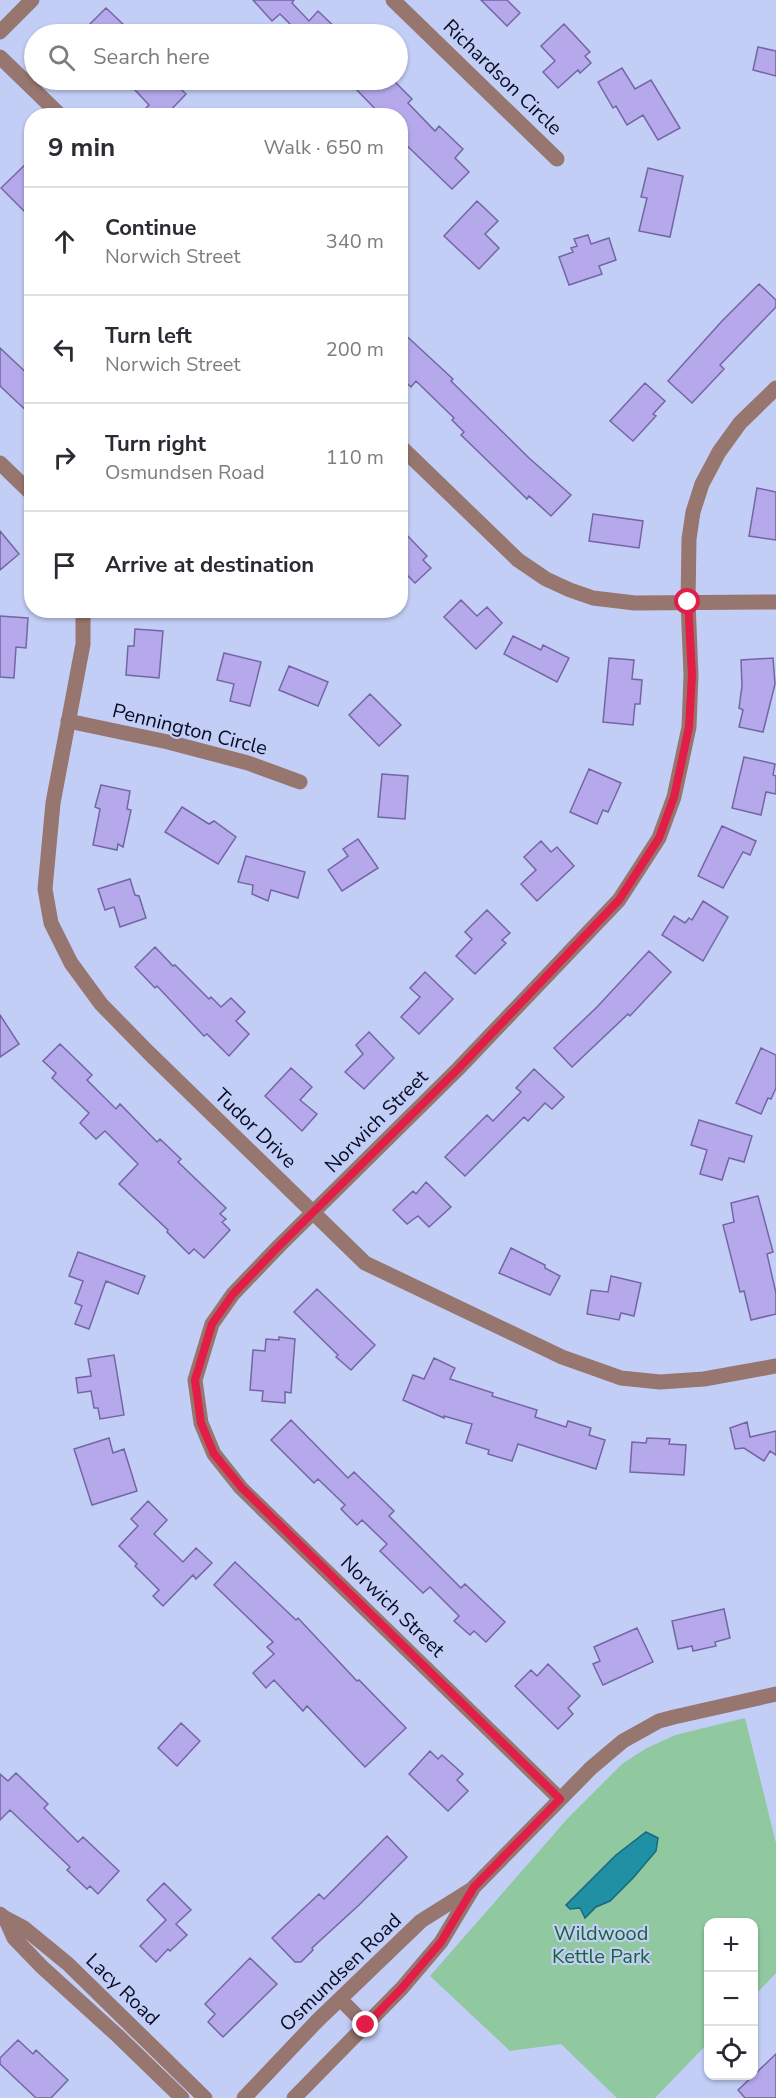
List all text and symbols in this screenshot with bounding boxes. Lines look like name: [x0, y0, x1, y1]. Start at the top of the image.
street label: Richardson Circle: [437, 13, 568, 141]
search box: [24, 24, 408, 90]
icon: search: [45, 41, 78, 74]
text: Search here: [93, 42, 210, 72]
text: 9 min: [48, 130, 115, 165]
text: Walk · 650 m: [264, 134, 384, 161]
text: Continue: [105, 213, 196, 243]
icon: ahead: [48, 225, 81, 258]
text: 340 m: [326, 228, 384, 255]
text: Norwich Street: [105, 243, 240, 270]
text: Turn left: [105, 321, 192, 351]
icon: left: [48, 333, 81, 366]
text: 200 m: [326, 336, 384, 363]
text: Norwich Street: [105, 351, 240, 378]
text: Turn right: [105, 429, 206, 459]
icon: right: [48, 441, 81, 474]
text: 110 m: [326, 444, 384, 471]
text: Osmundsen Road: [105, 459, 265, 486]
icon: arrive: [48, 549, 81, 582]
text: Arrive at destination: [105, 550, 314, 580]
route start: [674, 588, 700, 614]
street label: Pennington Circle: [110, 697, 270, 762]
street label: Norwich Street: [319, 1063, 435, 1179]
street label: Tudor Drive: [209, 1082, 303, 1174]
street label: Norwich Street: [335, 1550, 451, 1664]
street label: Osmundsen Road: [274, 1907, 407, 2038]
map controls: [704, 1918, 758, 2080]
button: +: [704, 1918, 758, 1972]
park label: Wildwood Kettle Park: [552, 1920, 651, 1970]
street label: Lacy Road: [80, 1947, 165, 2031]
button: −: [704, 1972, 758, 2026]
route end: [352, 2011, 378, 2037]
button: locate: [704, 2026, 758, 2080]

